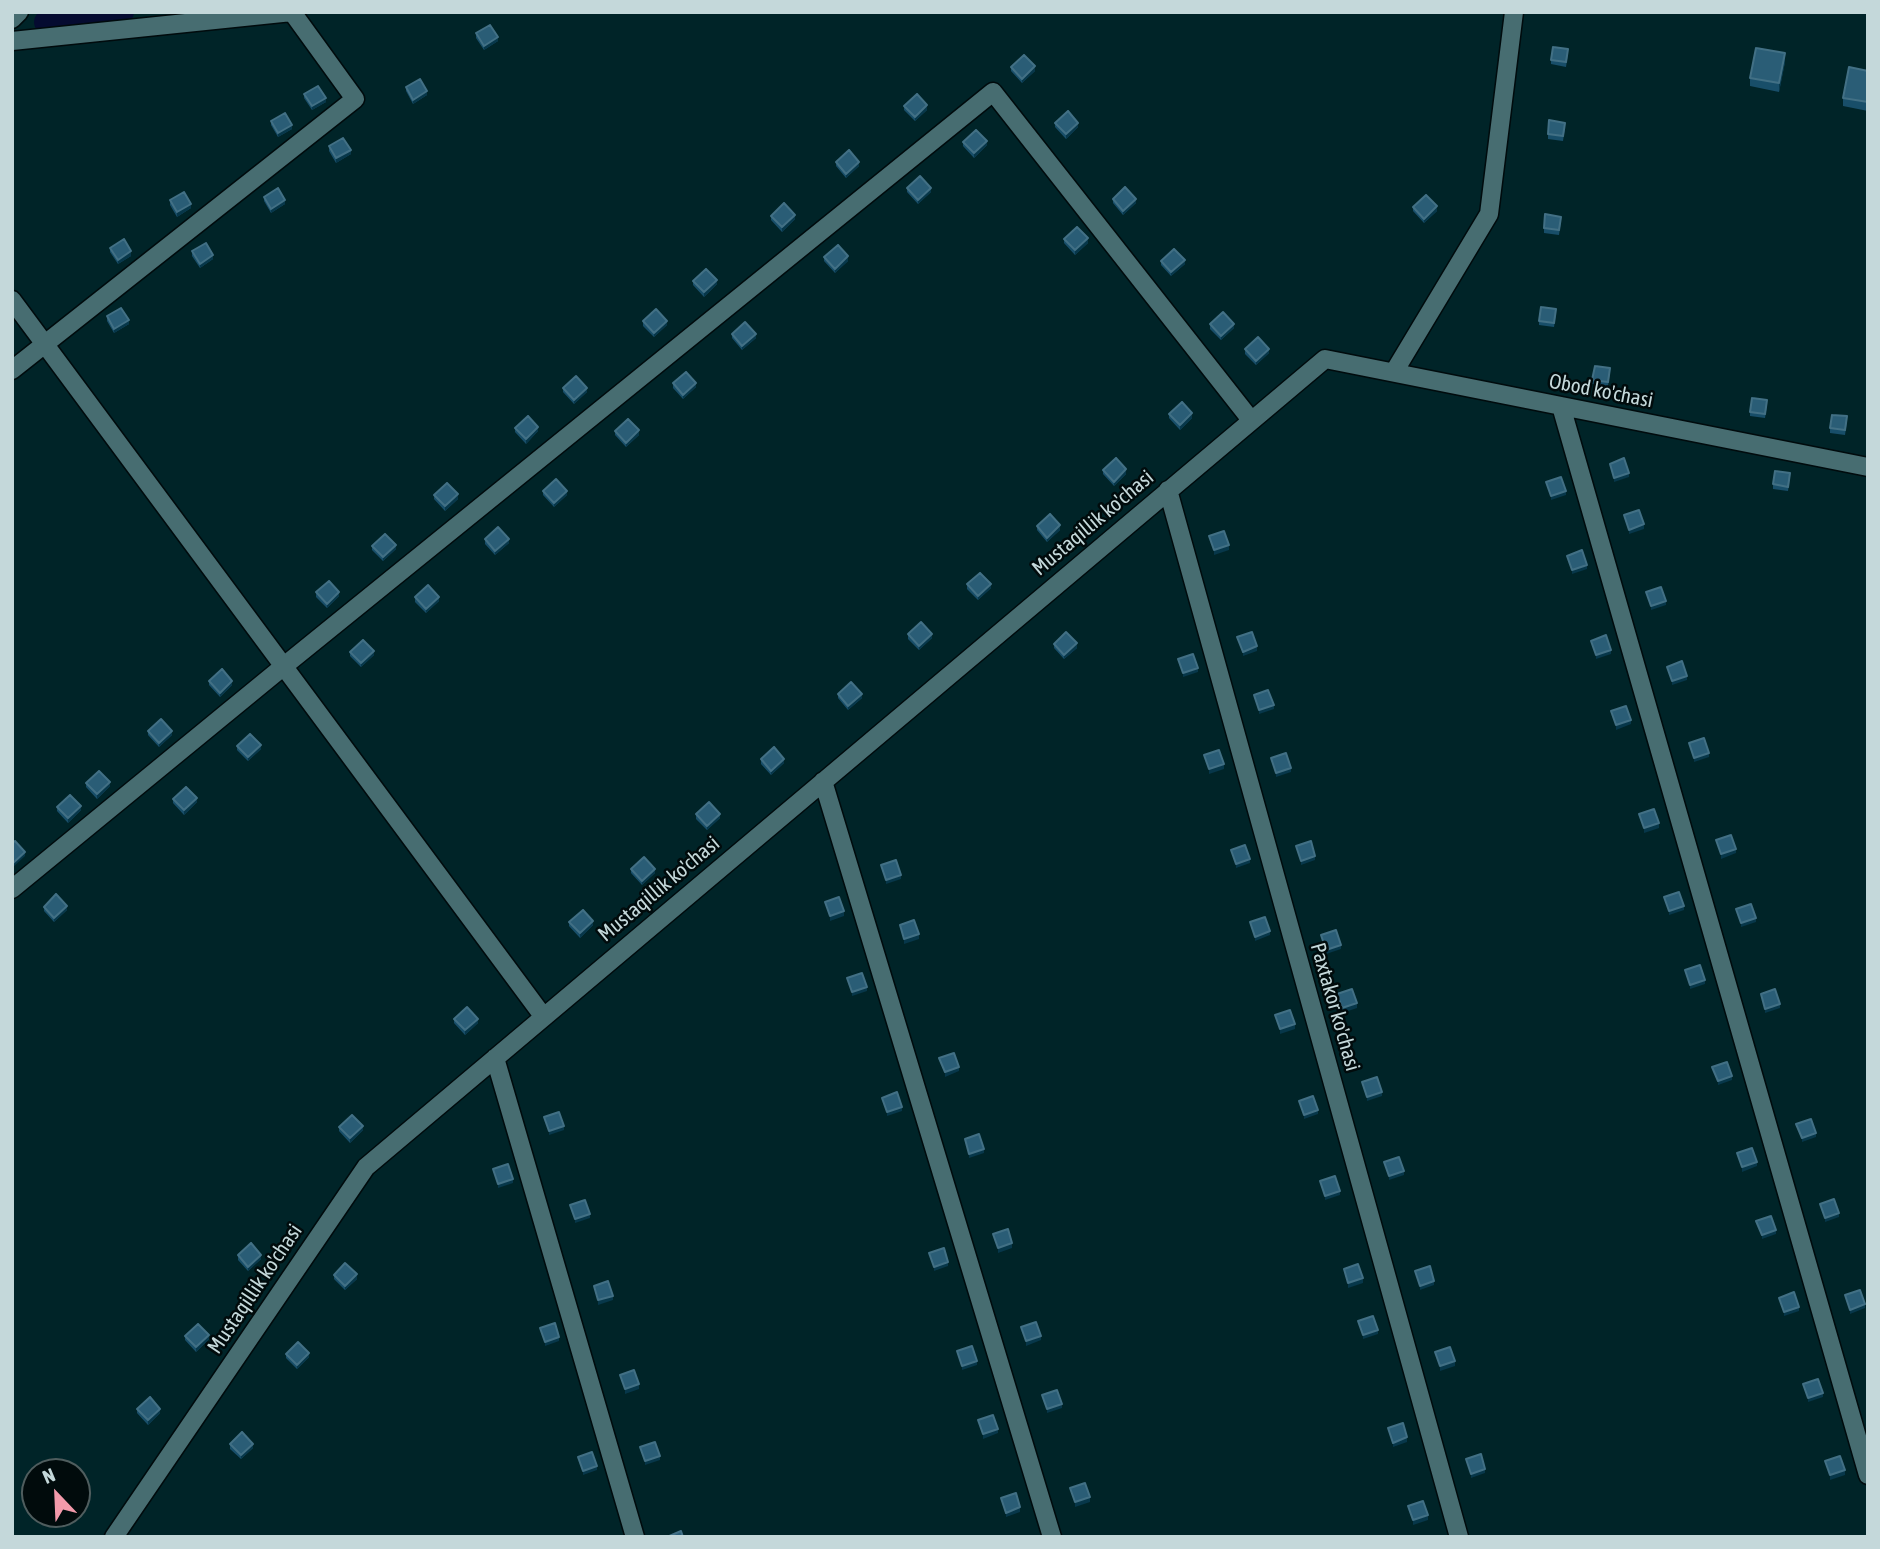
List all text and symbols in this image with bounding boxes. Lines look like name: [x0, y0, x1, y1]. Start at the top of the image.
street label: Obod ko'chasi: [1547, 369, 1655, 413]
street label: Mustaqillik ko'chasi: [1027, 465, 1159, 581]
street label: Mustaqillik ko'chasi: [593, 831, 725, 947]
street label: Paxtakor ko'chasi: [1305, 940, 1365, 1074]
street label: Mustaqillik ko'chasi: [202, 1219, 308, 1359]
north arrow: [21, 1458, 91, 1528]
text: N: [39, 1463, 58, 1488]

